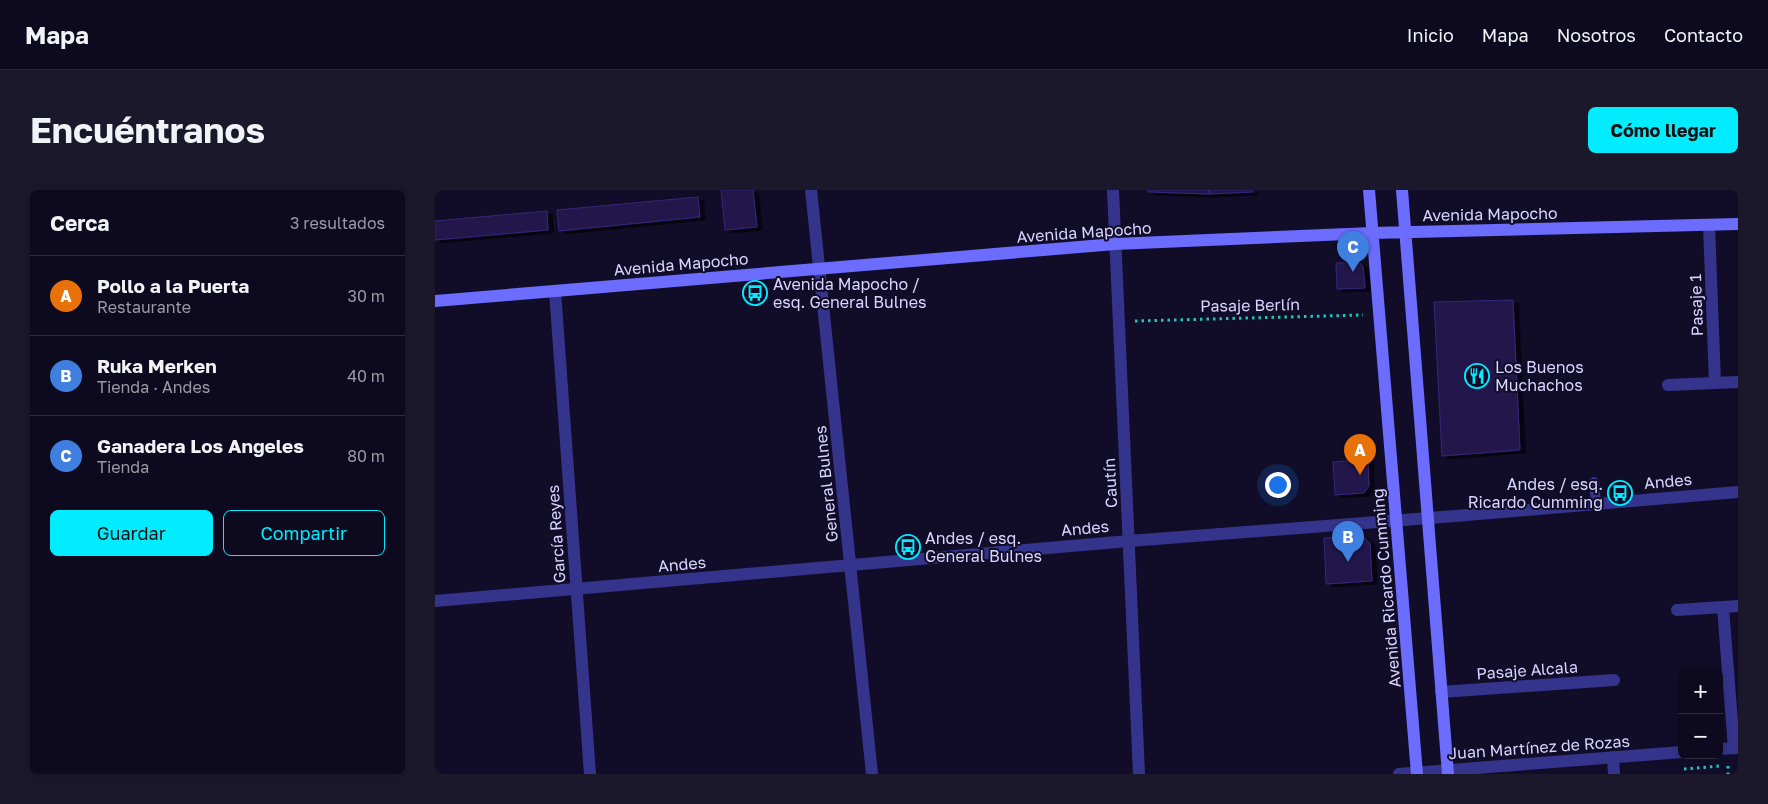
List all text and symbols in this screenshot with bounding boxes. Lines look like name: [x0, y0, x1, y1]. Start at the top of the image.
text: Mapa: [25, 20, 89, 49]
text: Inicio: [1407, 24, 1454, 46]
text: Mapa: [1482, 24, 1529, 46]
text: Nosotros: [1557, 24, 1636, 46]
text: Contacto: [1664, 24, 1743, 46]
button: Cómo llegar: [1588, 107, 1738, 153]
text: Encuéntranos: [30, 109, 265, 151]
street label: Avenida Mapocho: [1422, 203, 1558, 225]
text: Cerca: [50, 210, 109, 236]
text: 3 resultados: [290, 213, 385, 233]
street label: Avenida Mapocho: [1016, 217, 1152, 247]
pin: C: [1337, 231, 1369, 272]
street label: Avenida Mapocho: [613, 248, 749, 280]
street label: Pasaje 1: [1685, 273, 1707, 336]
text: Pollo a la Puerta: [97, 274, 249, 297]
place label: Avenida Mapocho / esq. General Bulnes: [773, 274, 926, 312]
bus stop icon: Avenida Mapocho / esq. General Bulnes: [742, 280, 768, 306]
text: A: [60, 286, 72, 306]
text: 30 m: [348, 286, 385, 306]
street label: Pasaje Berlín: [1200, 294, 1300, 316]
text: Restaurante: [97, 297, 191, 317]
text: Ruka Merken: [97, 354, 217, 377]
place label: Los Buenos Muchachos: [1495, 357, 1584, 395]
restaurant icon: Los Buenos Muchachos: [1464, 363, 1490, 389]
text: B: [60, 366, 72, 386]
text: 40 m: [347, 366, 385, 386]
text: Tienda · Andes: [97, 377, 210, 397]
street label: General Bulnes: [810, 425, 842, 543]
text: Ganadera Los Angeles: [97, 434, 304, 457]
pin: A: [1344, 434, 1376, 475]
text: C: [60, 446, 72, 466]
text: 80 m: [347, 446, 385, 466]
text: Tienda: [97, 457, 149, 477]
street label: Cautín: [1099, 457, 1121, 509]
street label: Andes: [1643, 469, 1693, 493]
your location: [1265, 472, 1291, 498]
place label: Andes / esq. Ricardo Cumming: [1468, 474, 1603, 512]
bus stop icon: Andes / esq. Ricardo Cumming: [1607, 480, 1633, 506]
street label: García Reyes: [543, 484, 569, 584]
street label: Avenida Ricardo Cumming: [1367, 488, 1405, 688]
button: Guardar: [50, 510, 213, 556]
button: Compartir: [223, 510, 385, 556]
street label: Andes: [1060, 516, 1110, 540]
pin: B: [1332, 521, 1364, 562]
place label: Andes / esq. General Bulnes: [925, 528, 1042, 566]
bus stop icon: Andes / esq. General Bulnes: [895, 534, 921, 560]
street label: Andes: [657, 552, 707, 576]
street label: Pasaje Alcala: [1476, 656, 1578, 684]
map controls: [1678, 669, 1723, 759]
button: +: [1678, 669, 1723, 714]
button: −: [1678, 714, 1723, 759]
street label: Juan Martínez de Rozas: [1448, 731, 1630, 763]

